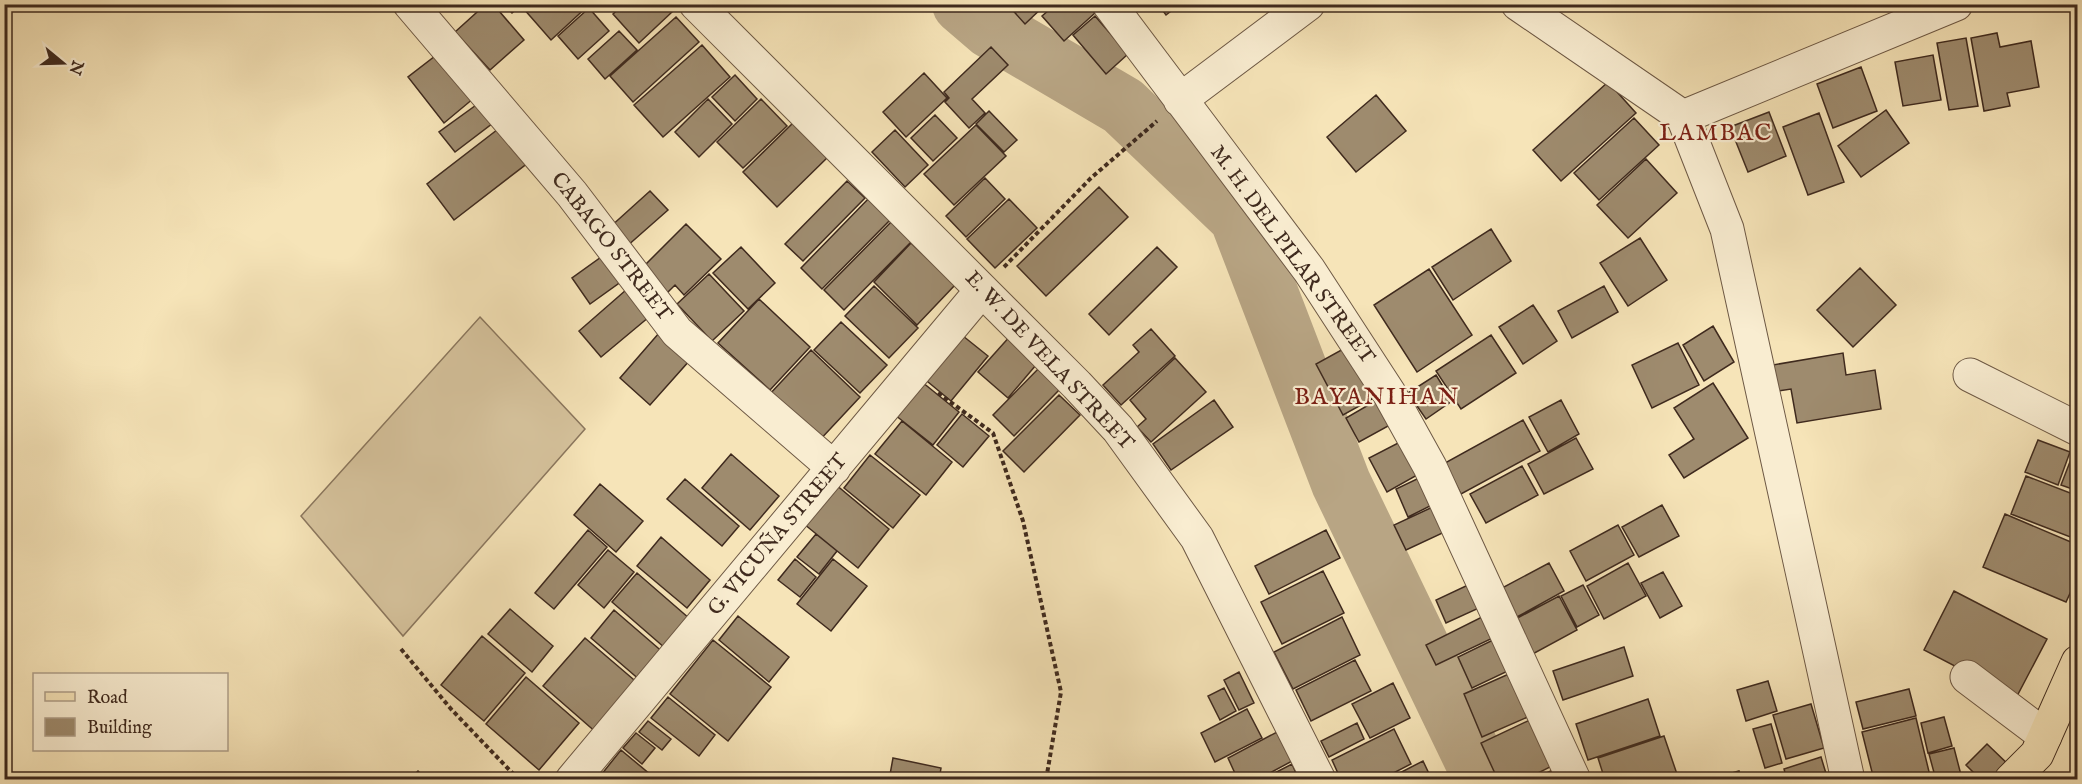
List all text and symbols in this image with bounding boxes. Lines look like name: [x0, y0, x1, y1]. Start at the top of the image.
north arrow: [33, 33, 93, 93]
text: N: [64, 56, 87, 77]
district label: LAMBAC: [1659, 118, 1773, 149]
street label: M. H. DEL PILAR STREET: [1204, 140, 1381, 370]
street label: CABAGO STREET: [544, 167, 678, 328]
street label: E. W. DE VELA STREET: [959, 266, 1140, 457]
district label: BAYANIHAN: [1294, 382, 1460, 413]
street label: G. VICUÑA STREET: [701, 447, 854, 622]
legend: [33, 673, 228, 751]
text: Road: [87, 687, 128, 710]
text: Building: [87, 717, 152, 740]

